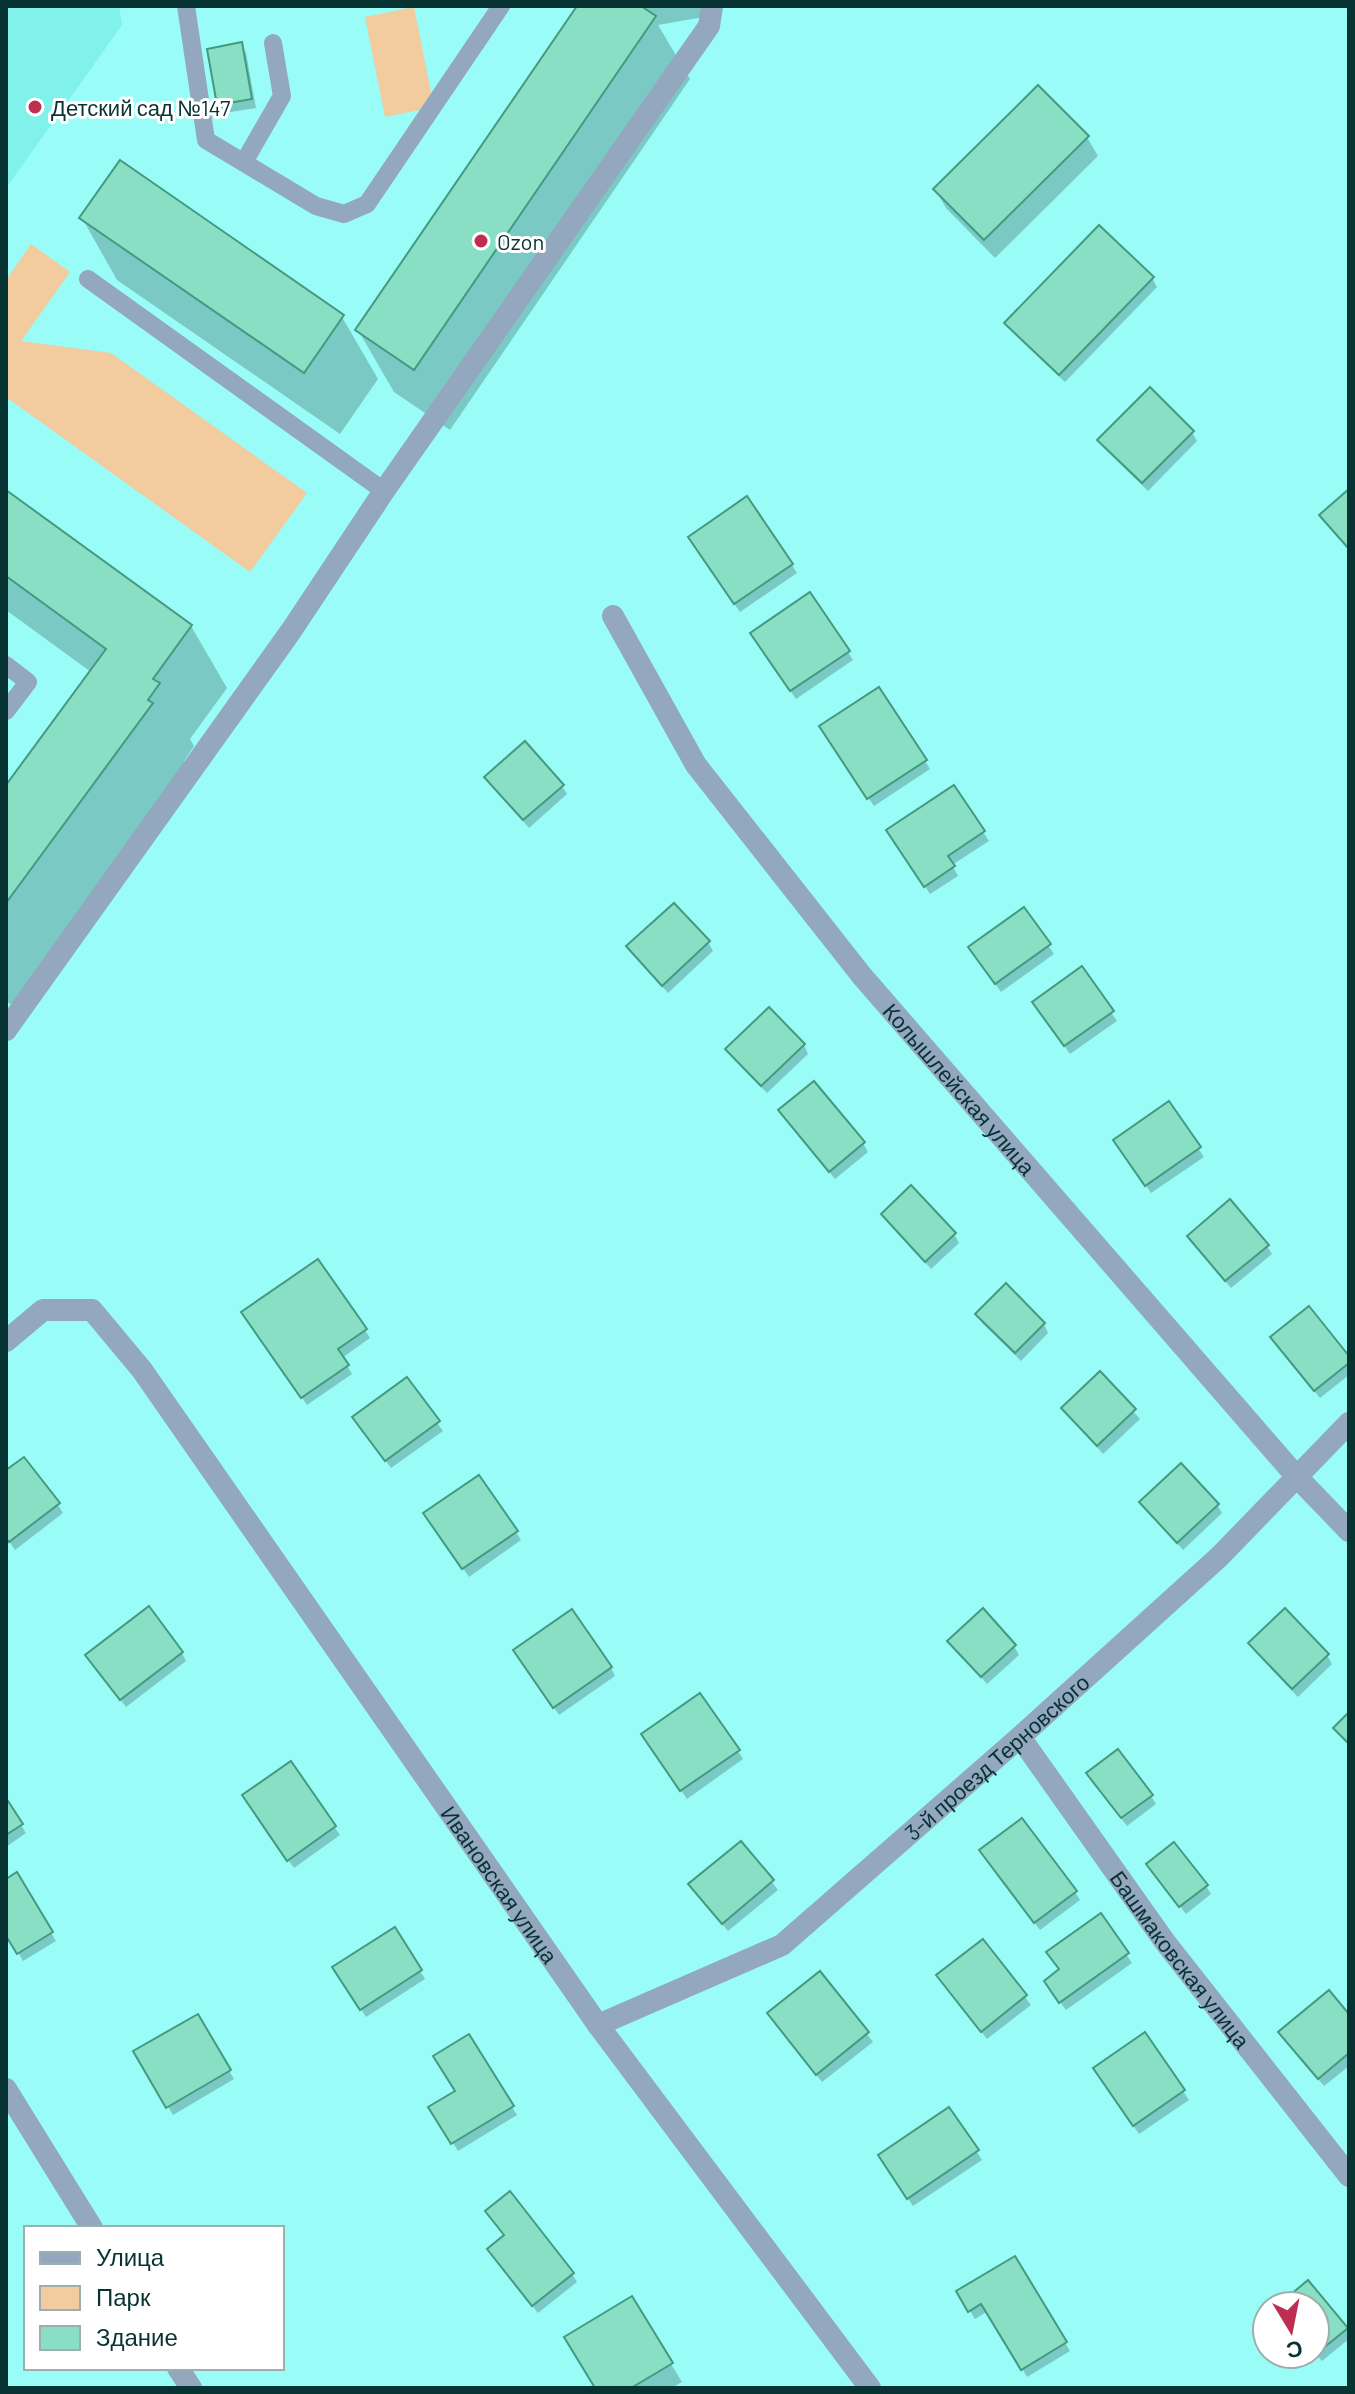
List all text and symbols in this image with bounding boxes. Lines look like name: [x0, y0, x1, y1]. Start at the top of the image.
place label: Детский сад №147: [51, 94, 230, 121]
marker: Детский сад №147: [26, 98, 44, 116]
place label: Ozon: [497, 228, 544, 254]
marker: Ozon: [472, 232, 490, 250]
street label: Колышлейская улица: [878, 997, 1042, 1180]
street label: 3-й проезд Терновского: [899, 1668, 1094, 1845]
street label: Ивановская улица: [436, 1801, 564, 1968]
street label: Башмаковская улица: [1105, 1865, 1256, 2053]
legend: [24, 2226, 284, 2370]
text: Улица: [96, 2242, 165, 2271]
text: Парк: [96, 2282, 151, 2311]
north arrow: [1251, 2290, 1331, 2370]
text: Здание: [96, 2322, 178, 2351]
text: С: [1284, 2336, 1305, 2365]

